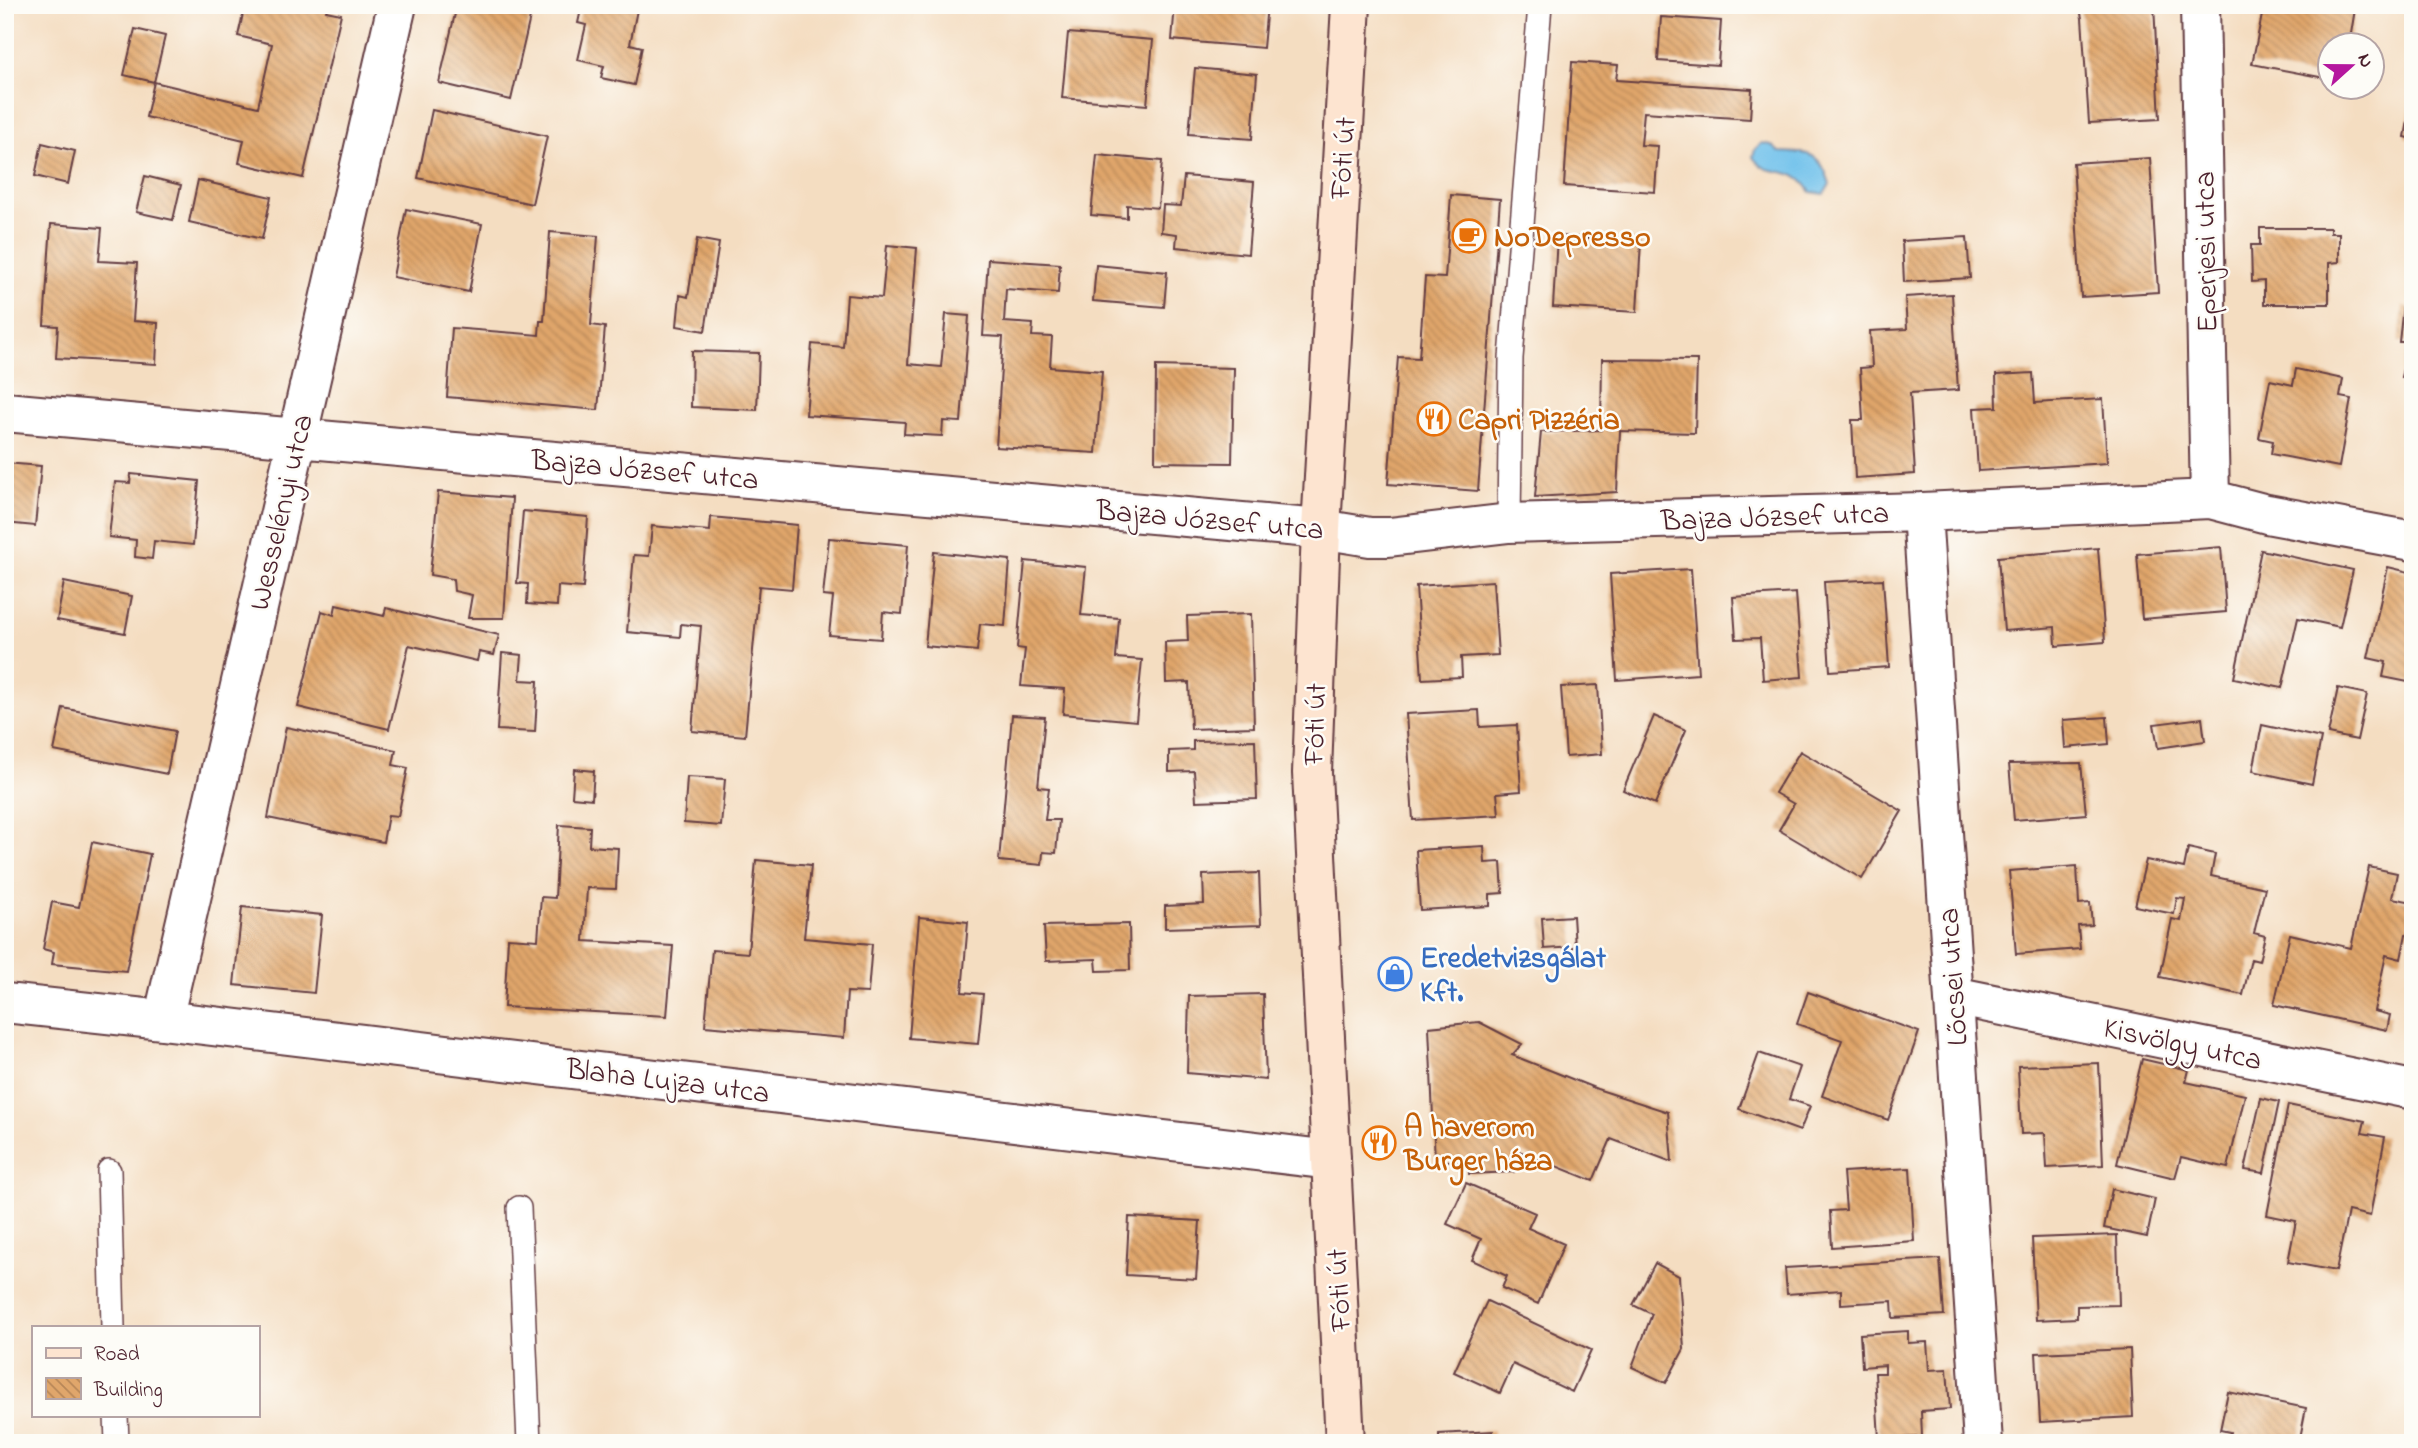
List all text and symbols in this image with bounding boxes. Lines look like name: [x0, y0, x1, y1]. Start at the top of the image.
north arrow: [2316, 32, 2386, 102]
text: N: [2350, 50, 2380, 72]
street label: Fóti út: [1320, 116, 1370, 202]
street label: Eperjesi utca: [2185, 171, 2231, 333]
cafe icon: NoDepresso: [1450, 217, 1488, 255]
place label: NoDepresso: [1494, 217, 1651, 261]
restaurant icon: Capri Pizzéria: [1415, 400, 1453, 438]
place label: Capri Pizzéria: [1458, 400, 1620, 444]
street label: Wesselényi utca: [239, 410, 327, 615]
street label: Bajza József utca: [528, 440, 760, 504]
street label: Bajza József utca: [1093, 490, 1325, 554]
street label: Bajza József utca: [1659, 493, 1890, 545]
street label: Fóti út: [1294, 682, 1340, 767]
street label: Lőcsei utca: [1928, 906, 1982, 1047]
place label: Eredetvizsgálat Kft.: [1420, 938, 1607, 1016]
shop icon: Eredetvizsgálat Kft.: [1376, 955, 1414, 993]
street label: Kisvölgy utca: [2099, 1008, 2266, 1084]
street label: Blaha Lujza utca: [562, 1049, 772, 1117]
place label: A haverom Burger háza: [1402, 1107, 1553, 1186]
restaurant icon: A haverom Burger háza: [1360, 1124, 1398, 1162]
street label: Fóti út: [1317, 1248, 1365, 1333]
legend: [32, 1326, 259, 1416]
text: Road: [94, 1340, 140, 1370]
text: Building: [93, 1376, 163, 1408]

